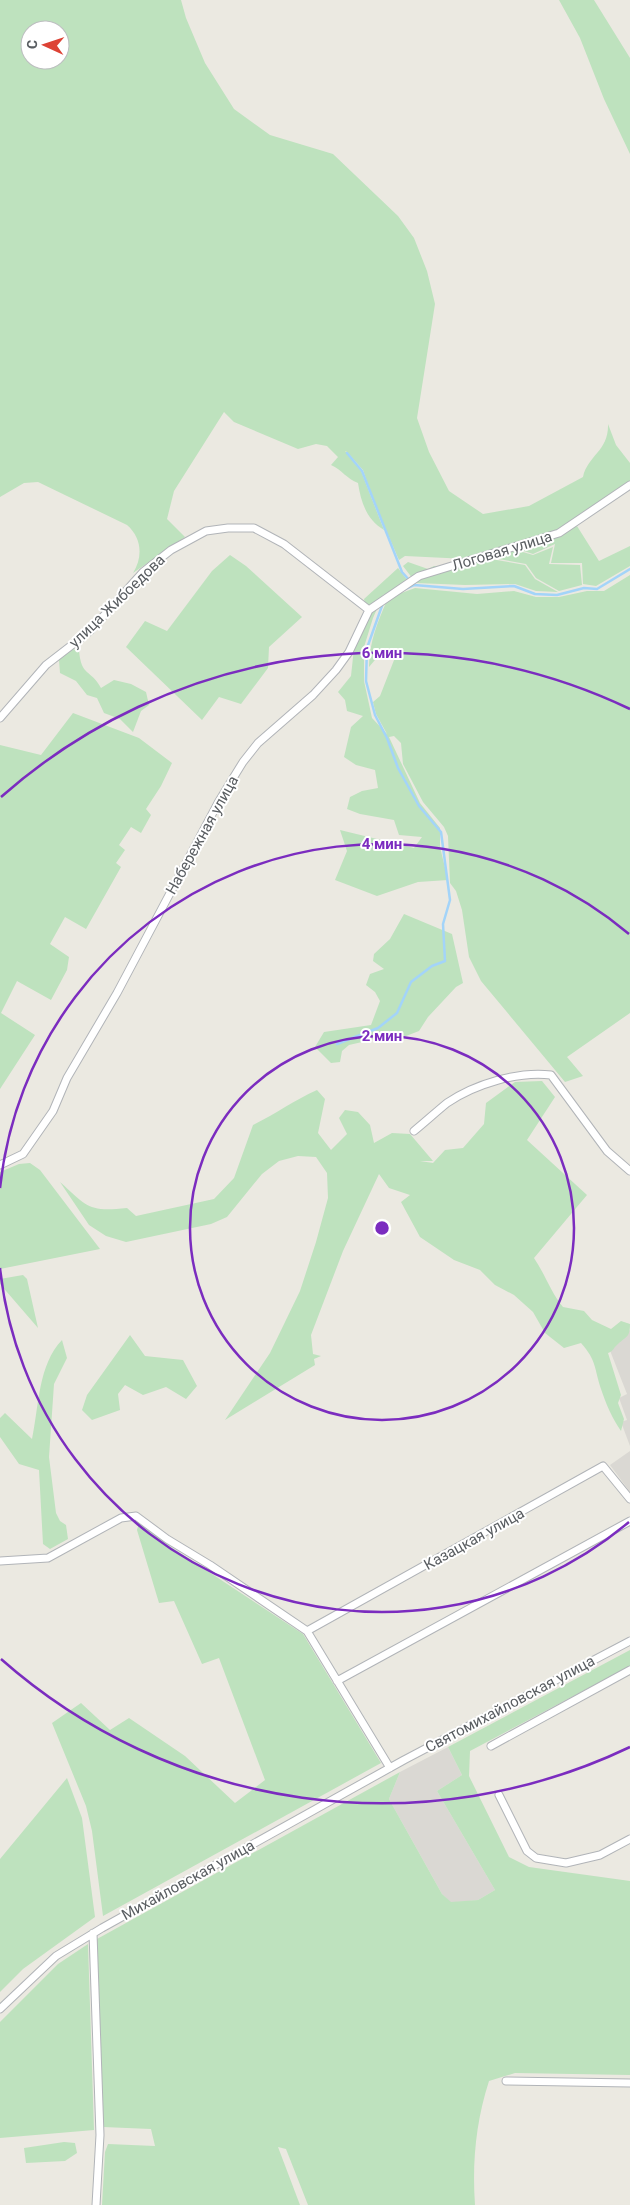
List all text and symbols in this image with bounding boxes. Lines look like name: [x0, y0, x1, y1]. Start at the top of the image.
north arrow: [20, 20, 70, 70]
text: С: [24, 39, 40, 49]
street label: Логовая улица: [450, 527, 554, 575]
street label: улица Жибоедова: [65, 551, 169, 651]
text: 6 мин: [362, 644, 402, 662]
street label: Набережная улица: [162, 773, 242, 897]
text: 4 мин: [362, 835, 402, 853]
text: 2 мин: [362, 1027, 402, 1045]
centre of rings: [373, 1219, 391, 1237]
street label: Казацкая улица: [421, 1504, 527, 1574]
street label: Святомихайловская улица: [422, 1652, 598, 1756]
street label: Михайловская улица: [118, 1836, 258, 1924]

